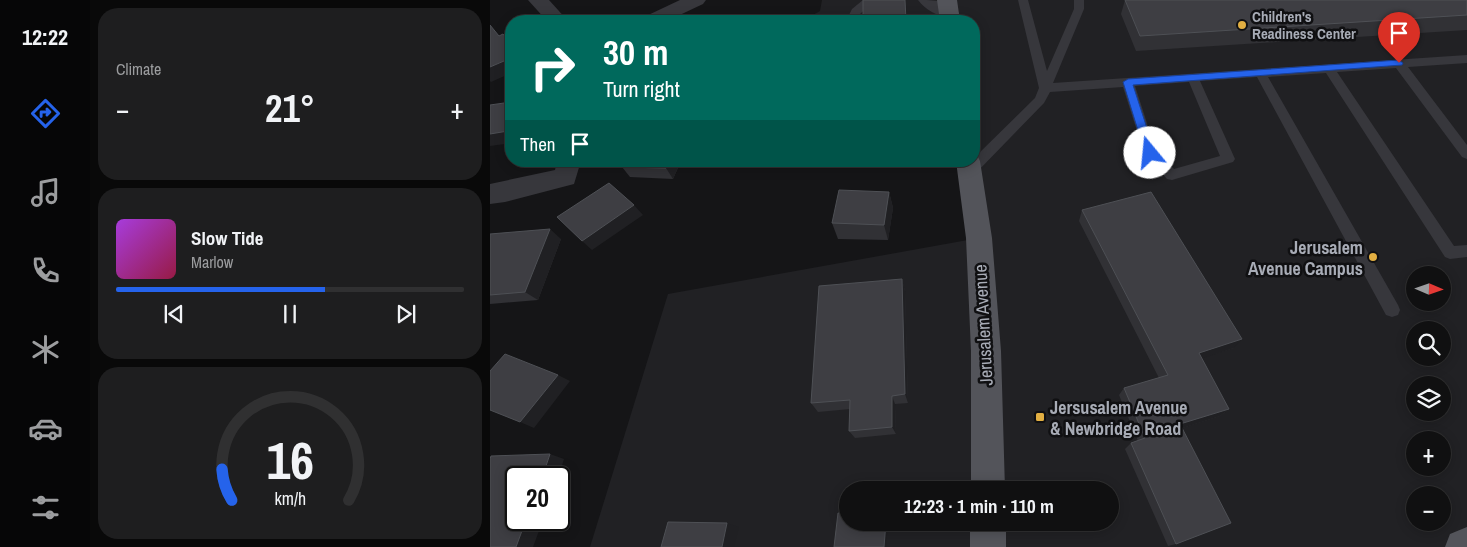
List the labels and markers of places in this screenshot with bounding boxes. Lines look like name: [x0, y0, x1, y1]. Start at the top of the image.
place label: Children's Readiness Center: [1252, 6, 1356, 44]
pin: [1378, 12, 1420, 63]
marker: Children's Readiness Center: [1236, 19, 1248, 31]
place label: Jerusalem Avenue Campus: [1248, 235, 1363, 281]
marker: Jerusalem Avenue Campus: [1367, 251, 1379, 263]
place label: Jersusalem Avenue & Newbridge Road: [1050, 395, 1188, 441]
marker: Jersusalem Avenue & Newbridge Road: [1034, 411, 1046, 423]

